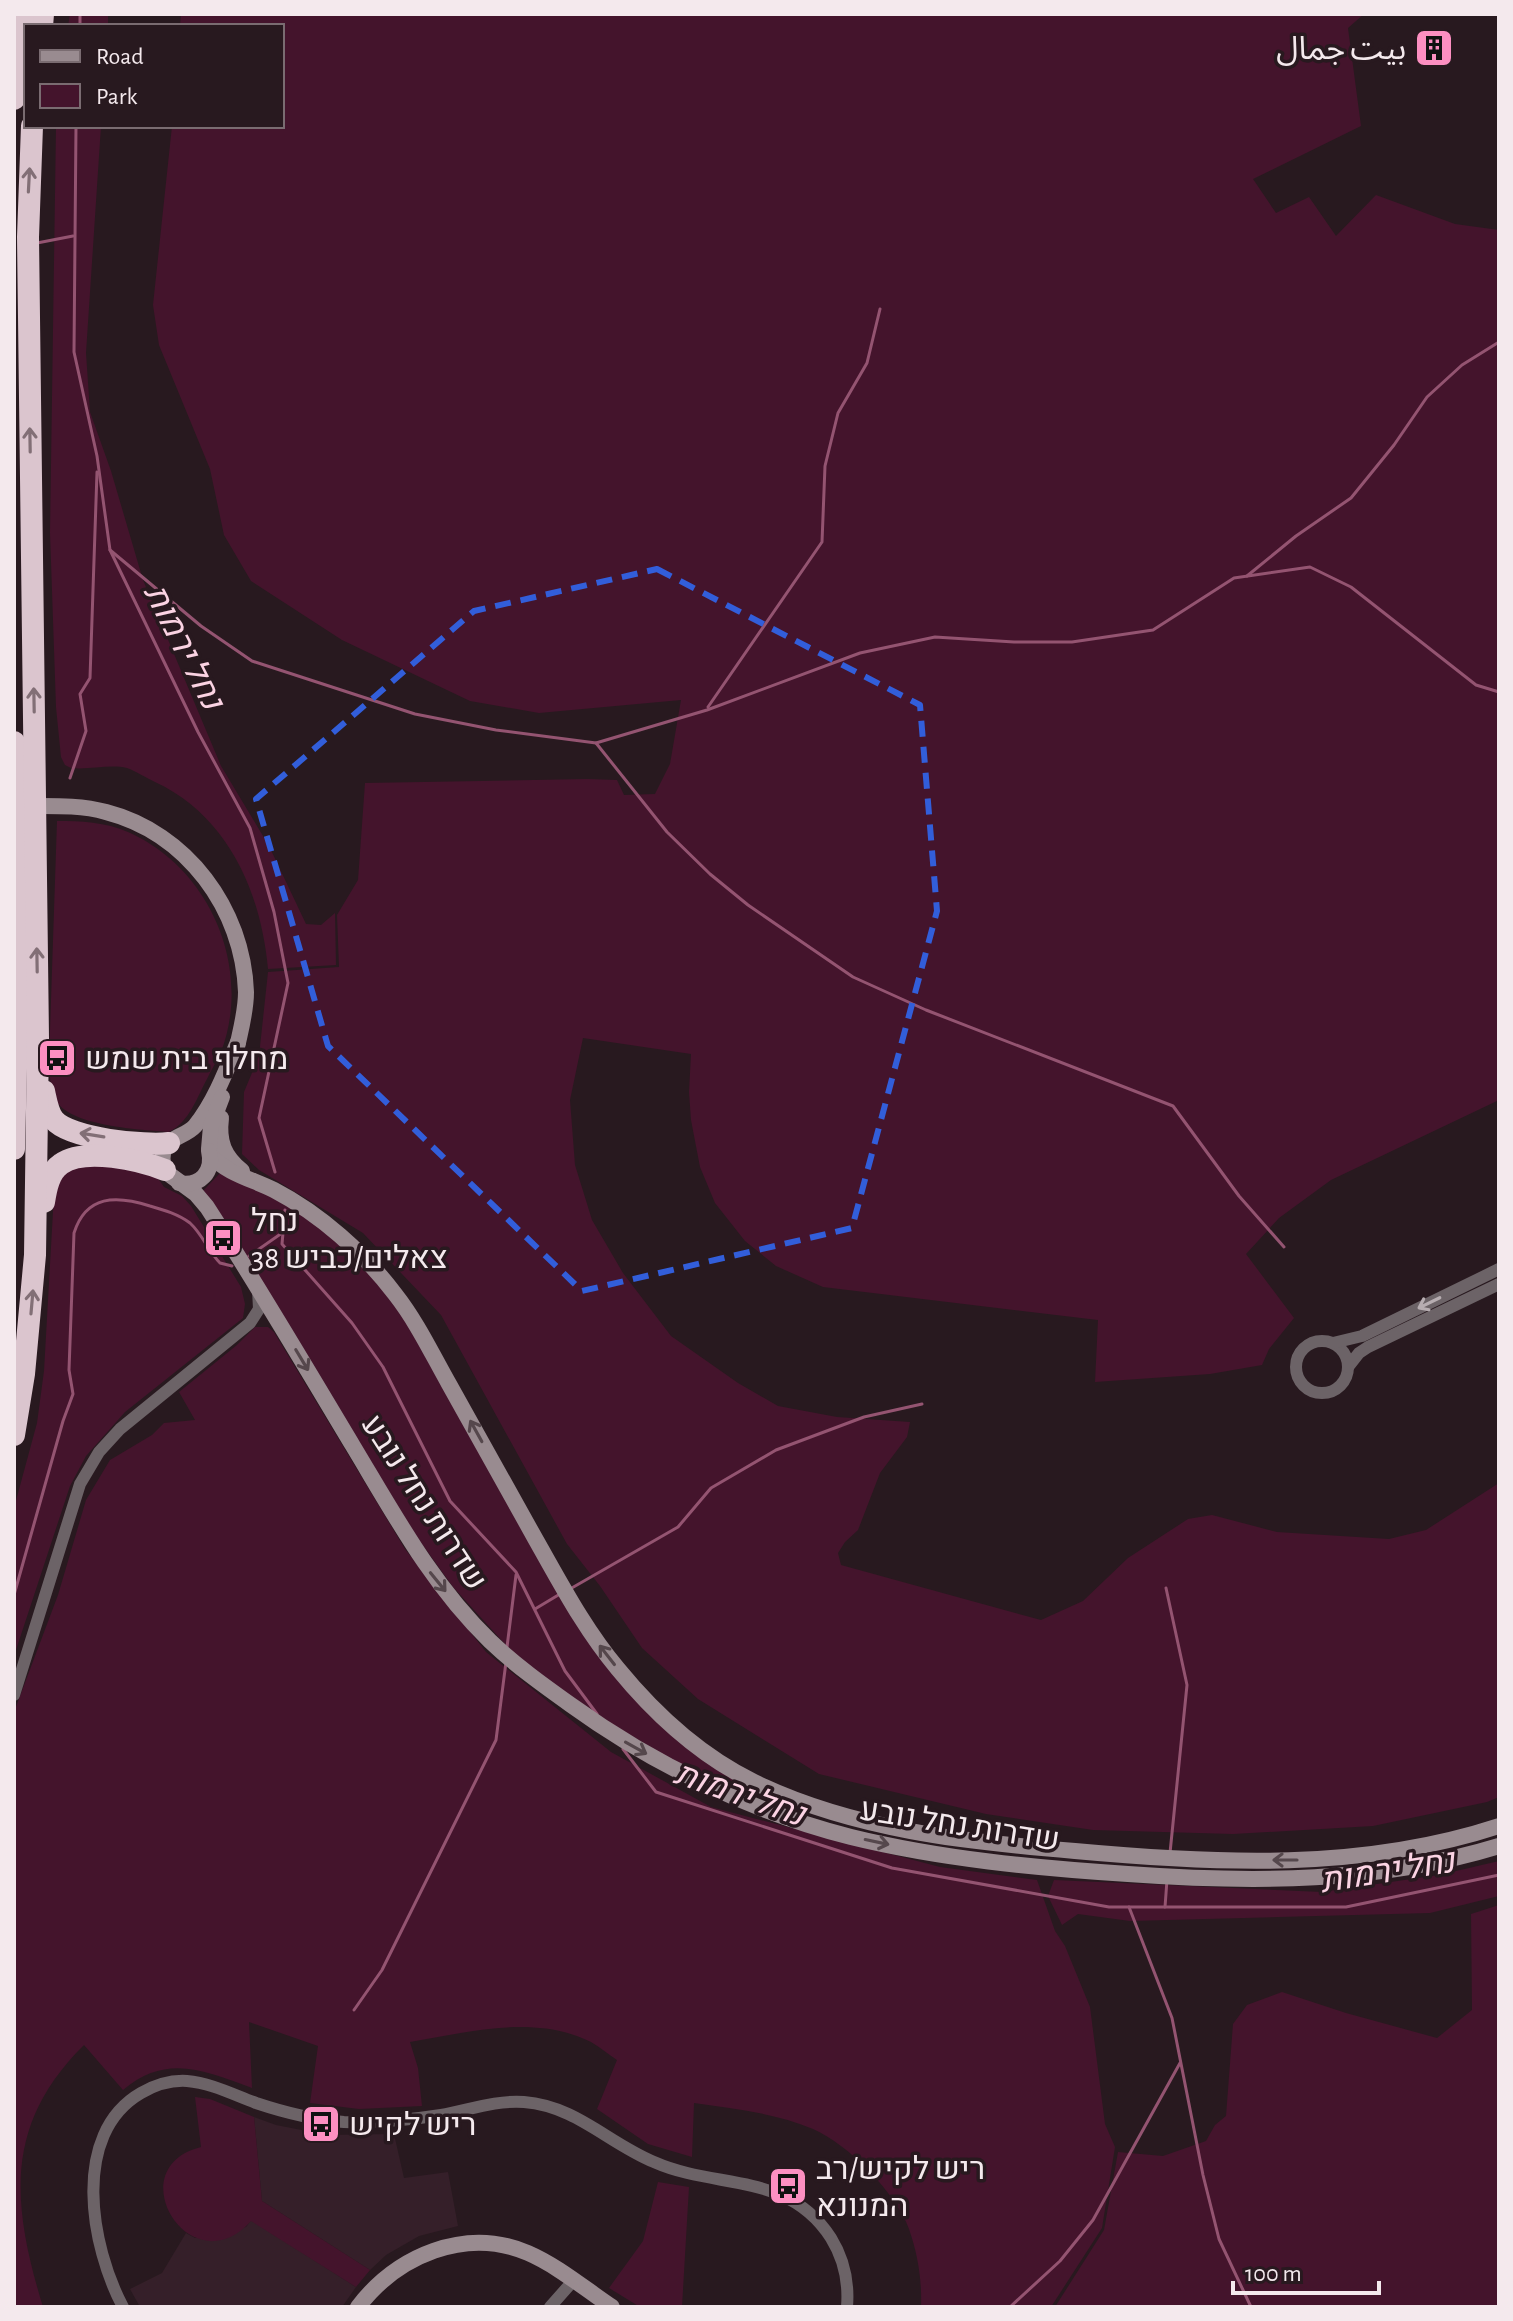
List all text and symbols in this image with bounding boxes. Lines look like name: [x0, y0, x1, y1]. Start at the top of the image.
legend: [24, 24, 284, 128]
building icon: بيت جمال: [1413, 27, 1455, 69]
place label: بيت جمال: [1276, 33, 1406, 66]
text: Road: [96, 45, 144, 69]
text: Park: [96, 85, 137, 109]
one-way arrow: [22, 167, 37, 194]
one-way arrow: [22, 427, 38, 454]
water label: נחל ירמות: [137, 579, 230, 717]
one-way arrow: [26, 687, 41, 714]
one-way arrow: [29, 947, 45, 974]
bus stop icon: מחלף בית שמש: [36, 1037, 78, 1079]
place label: מחלף בית שמש: [85, 1043, 288, 1075]
one-way arrow: [80, 1127, 105, 1142]
place label: נחל צאלים/כביש 38: [251, 1205, 447, 1274]
bus stop icon: נחל צאלים/כביש 38: [202, 1217, 244, 1259]
one-way arrow: [25, 1289, 40, 1316]
one-way arrow: [1417, 1296, 1441, 1311]
one-way arrow: [294, 1348, 310, 1371]
street label: שדרות נחל נובע: [356, 1409, 492, 1596]
one-way arrow: [467, 1420, 483, 1444]
one-way arrow: [429, 1571, 447, 1592]
one-way arrow: [598, 1645, 616, 1666]
one-way arrow: [624, 1740, 647, 1756]
water label: נחל ירמות: [670, 1757, 811, 1834]
street label: שדרות נחל נובע: [858, 1793, 1062, 1857]
one-way arrow: [864, 1836, 889, 1851]
water label: נחל ירמות: [1318, 1844, 1459, 1899]
one-way arrow: [1272, 1852, 1299, 1868]
bus stop icon: ריש לקיש: [300, 2103, 342, 2145]
place label: ריש לקיש: [349, 2109, 476, 2141]
place label: ריש לקיש/רב המנונא: [816, 2153, 985, 2222]
bus stop icon: ריש לקיש/רב המנונא: [767, 2165, 809, 2207]
scale bar: [1233, 2245, 1379, 2295]
text: 100 m: [1245, 2262, 1302, 2286]

